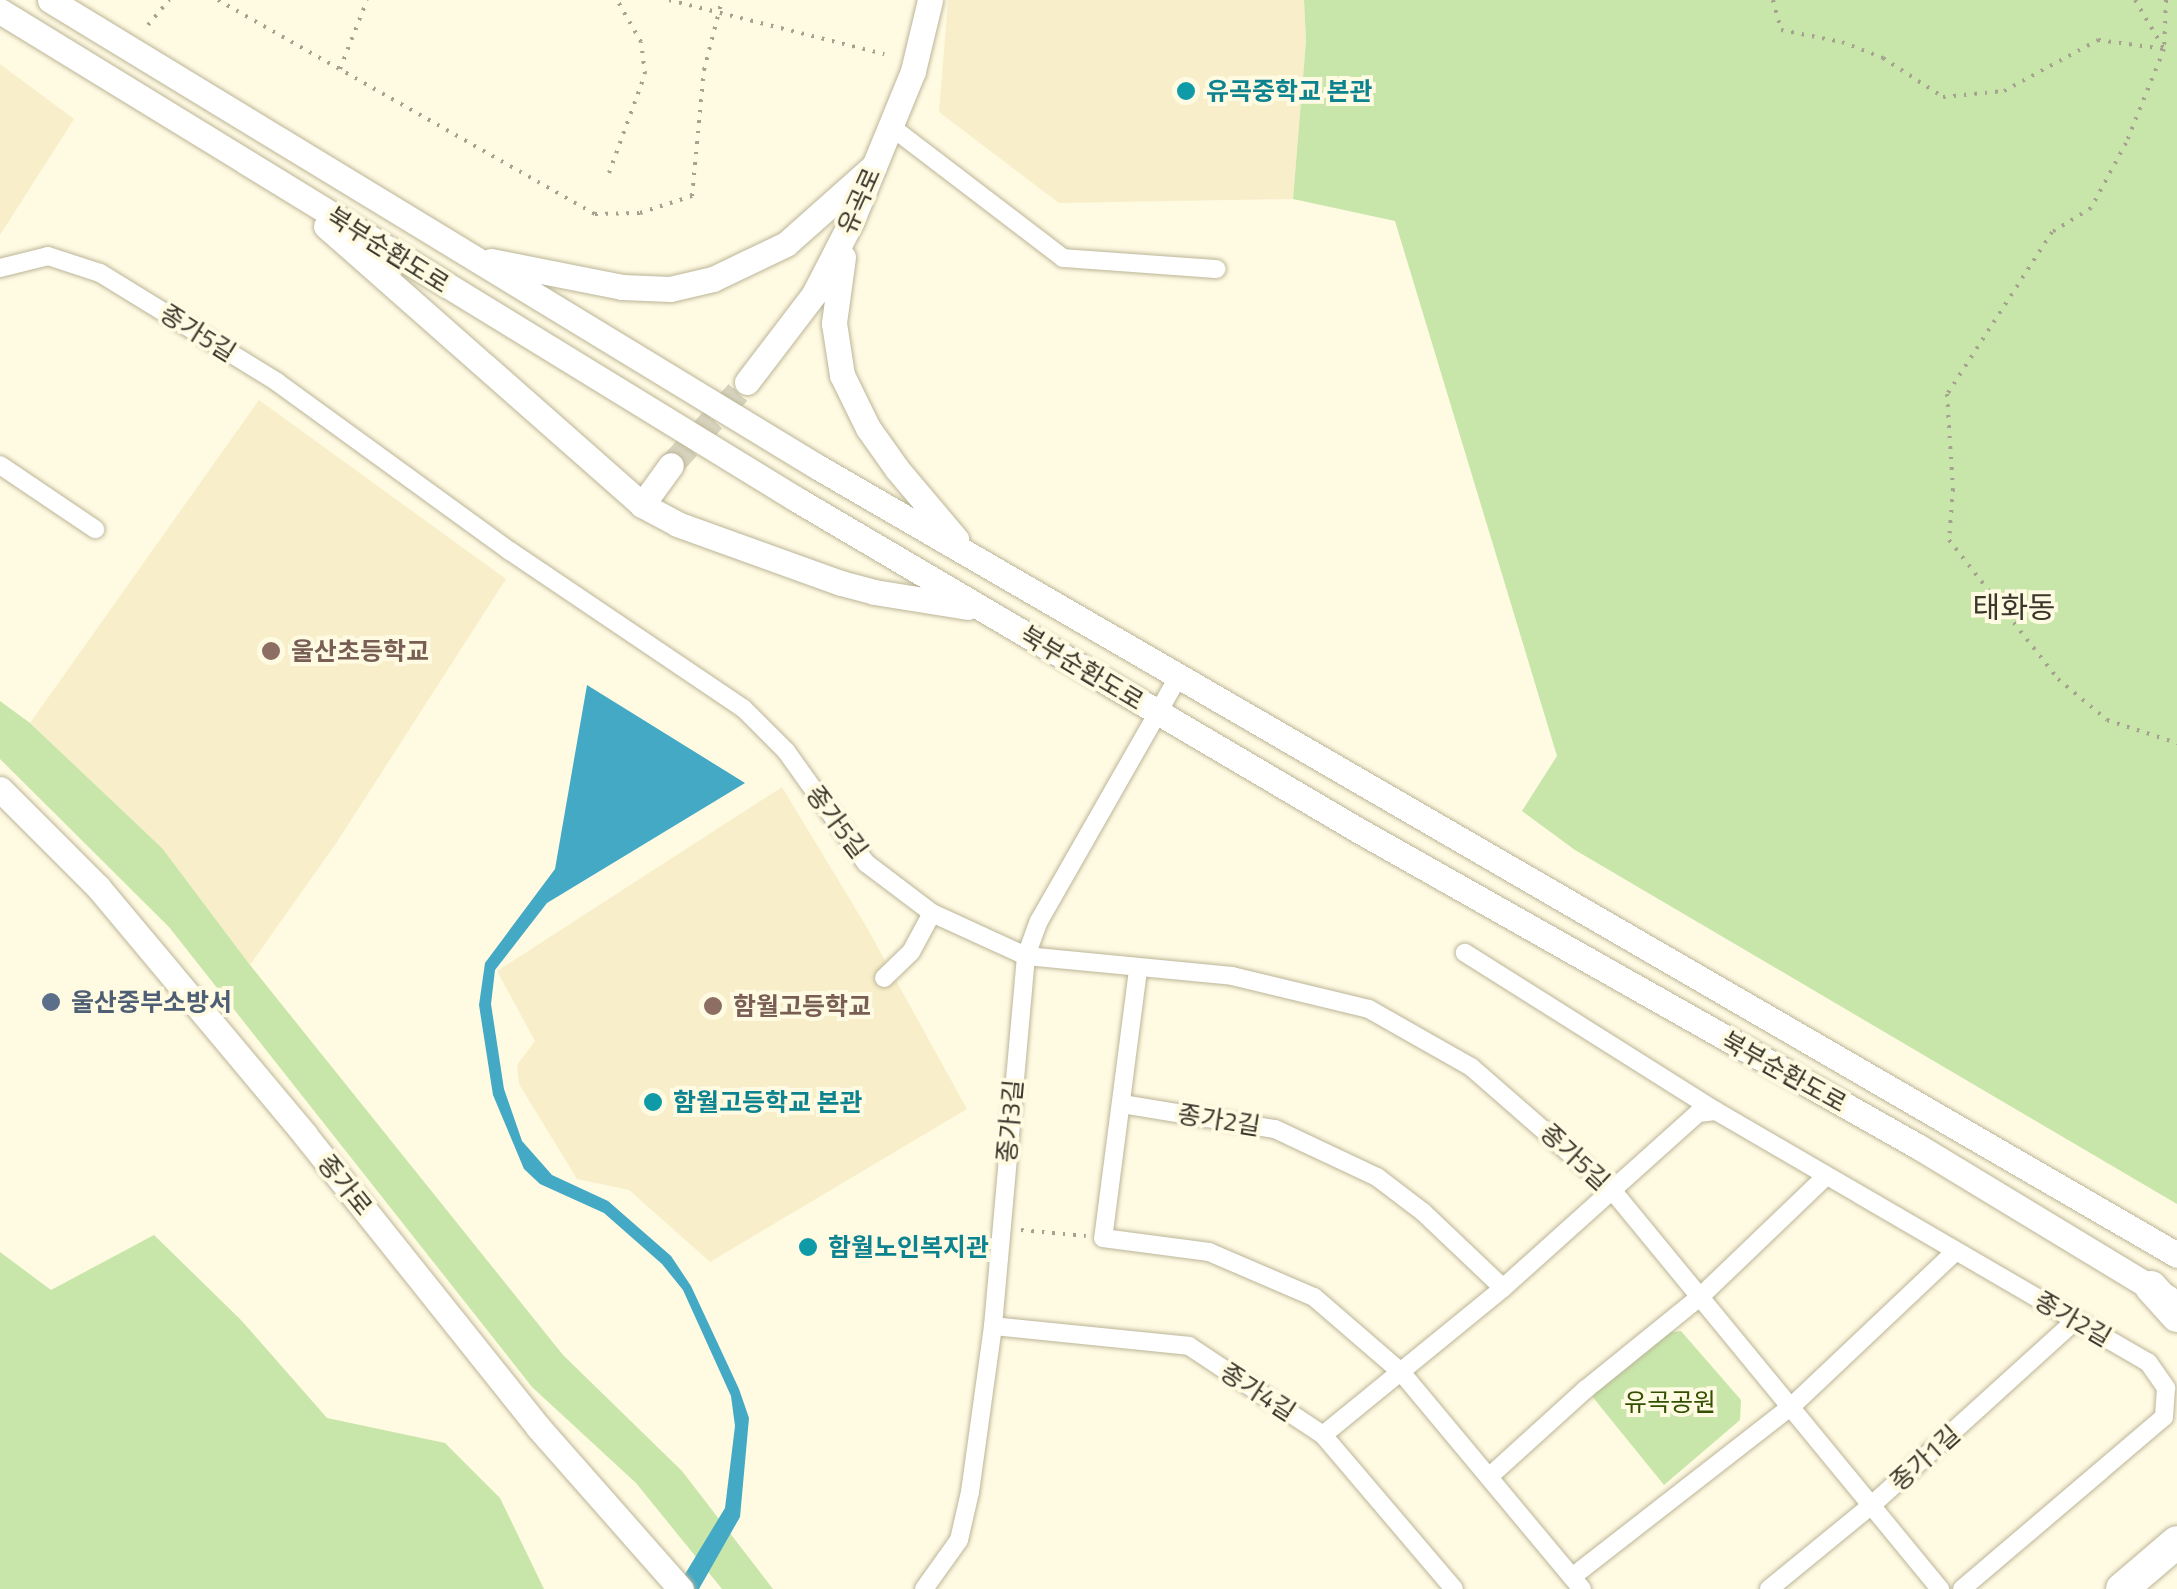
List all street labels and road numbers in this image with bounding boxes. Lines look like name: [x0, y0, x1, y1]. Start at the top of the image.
street label: 유곡로: [831, 163, 887, 239]
street label: 북부순환도로: [322, 201, 454, 299]
street label: 종가5길: [155, 298, 241, 368]
street label: 북부순환도로: [1015, 620, 1149, 716]
street label: 종가5길: [800, 780, 874, 864]
street label: 북부순환도로: [1716, 1025, 1852, 1119]
street label: 종가3길: [991, 1078, 1029, 1164]
street label: 종가2길: [1176, 1099, 1262, 1141]
street label: 종가5길: [1534, 1118, 1616, 1196]
street label: 종가로: [312, 1149, 378, 1221]
street label: 종가2길: [2030, 1285, 2116, 1353]
street label: 종가4길: [1215, 1357, 1301, 1427]
street label: 종가1길: [1884, 1419, 1966, 1497]

